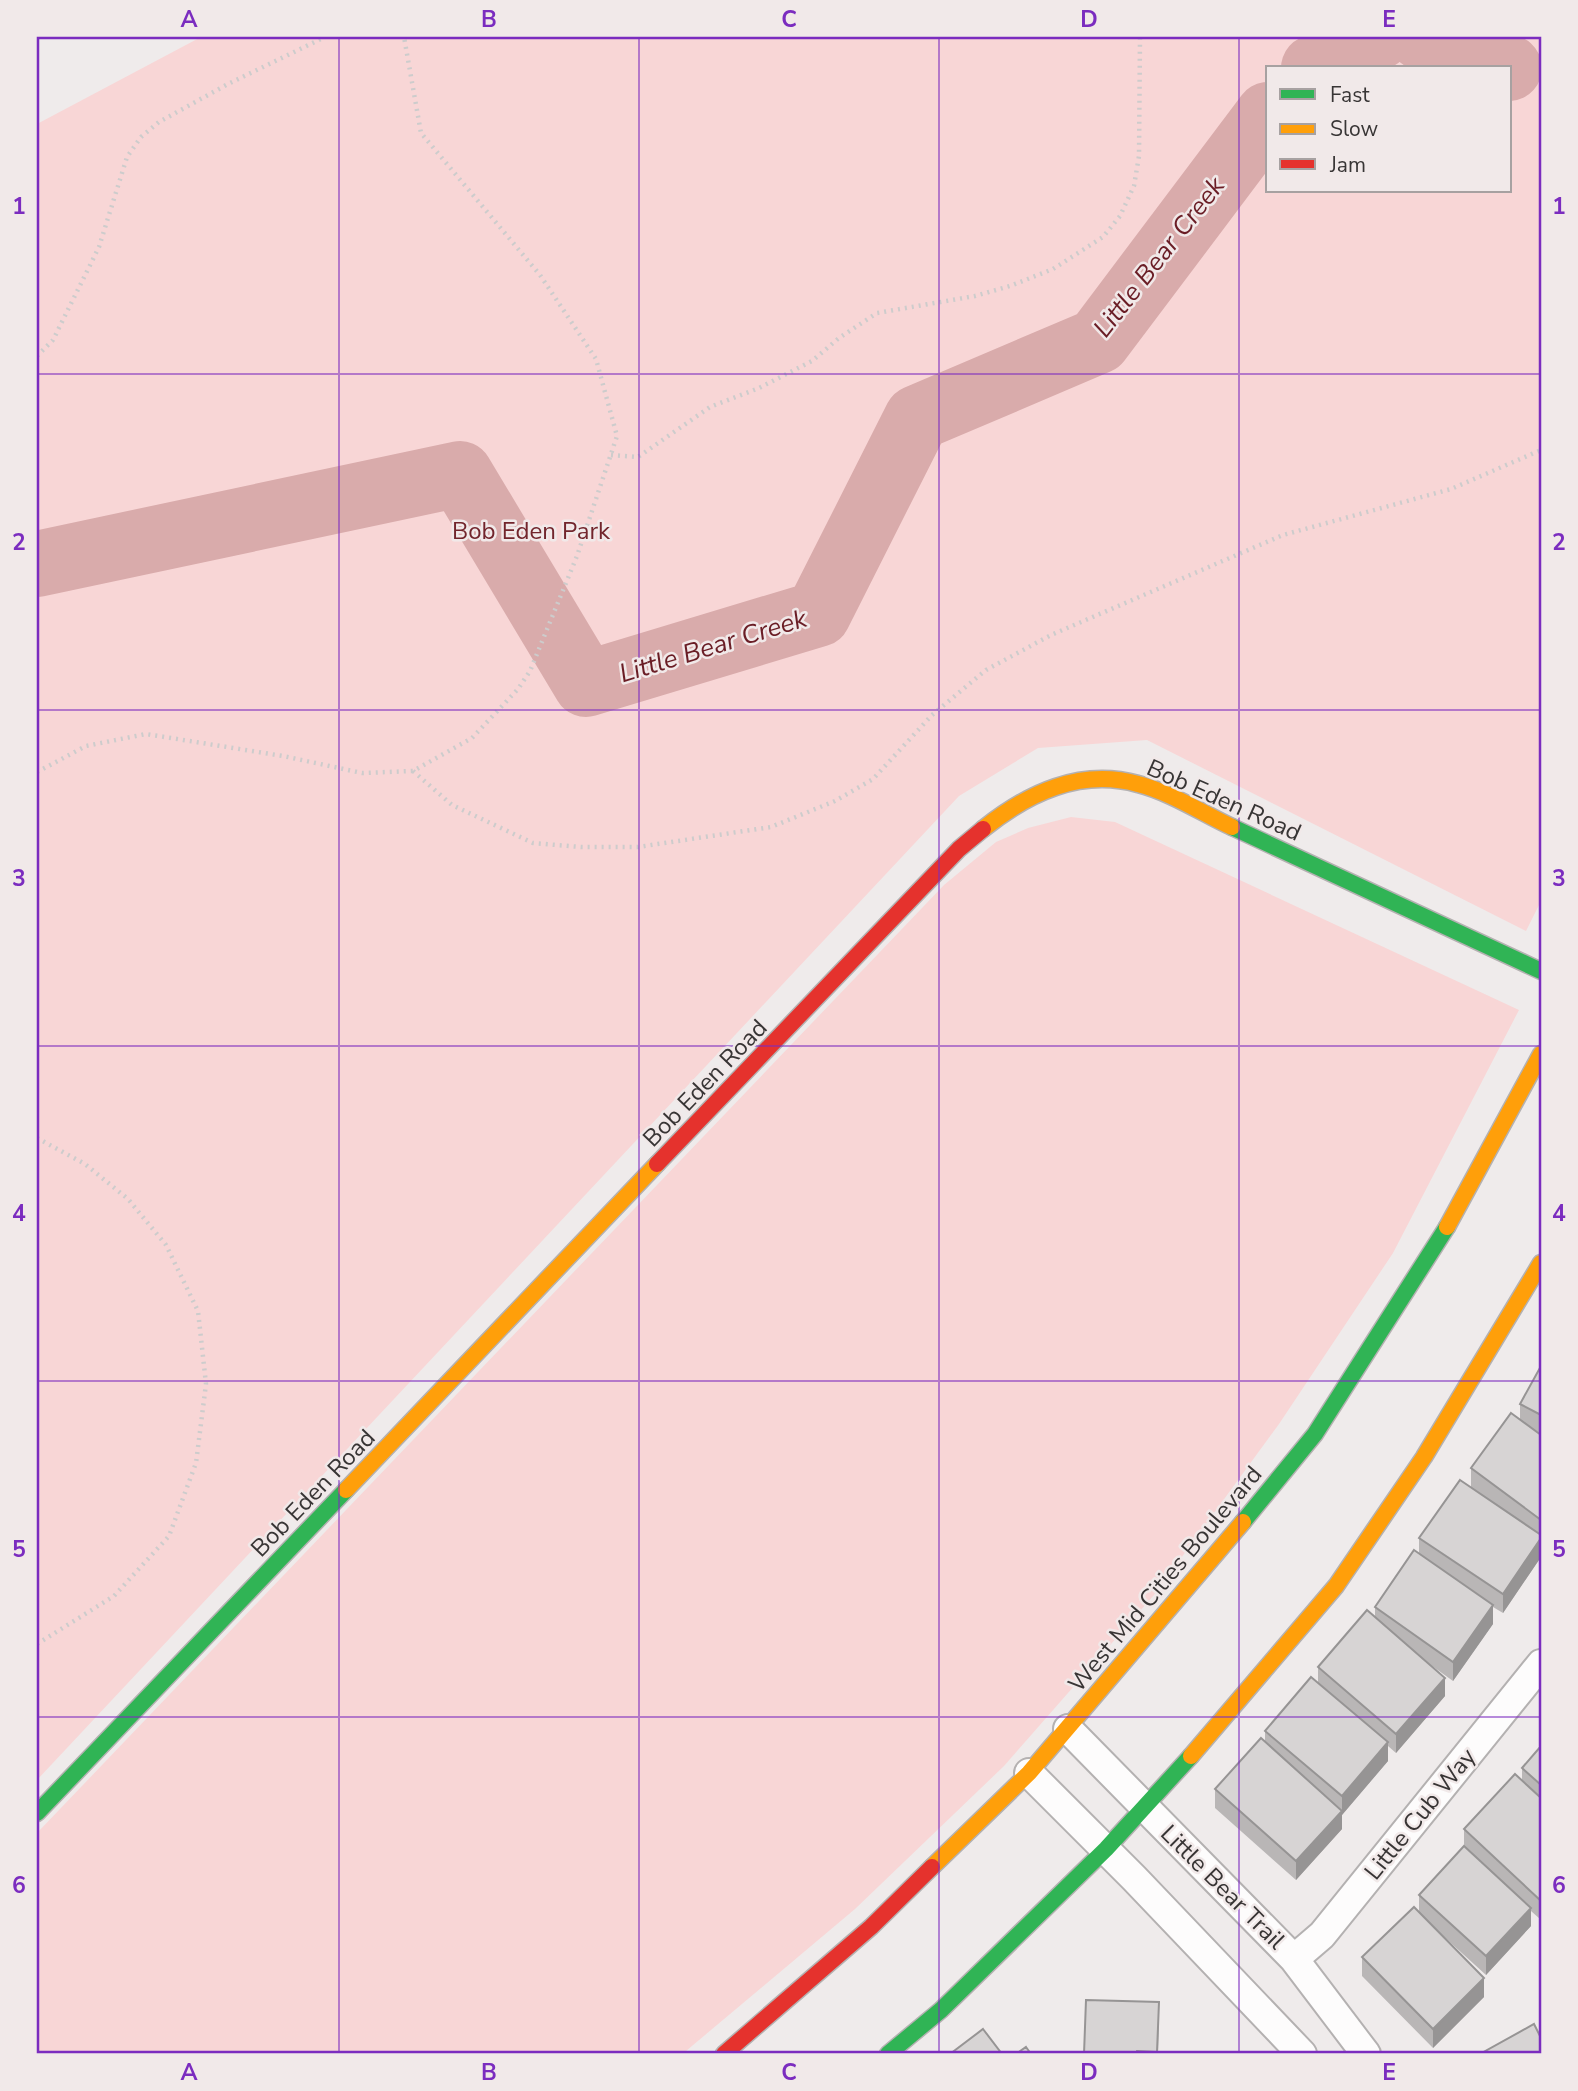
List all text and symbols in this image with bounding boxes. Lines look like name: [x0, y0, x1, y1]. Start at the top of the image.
text: A: [180, 4, 198, 35]
text: B: [481, 4, 497, 35]
text: C: [781, 4, 797, 35]
text: D: [1080, 4, 1098, 35]
text: E: [1382, 4, 1396, 35]
legend: [1266, 66, 1512, 192]
text: Fast: [1330, 81, 1370, 109]
text: Slow: [1330, 115, 1379, 143]
text: Jam: [1329, 151, 1366, 179]
water label: Little Bear Creek: [1085, 169, 1233, 344]
text: 1: [12, 191, 26, 222]
text: 1: [1552, 191, 1566, 222]
park label: Bob Eden Park: [452, 515, 611, 547]
text: 2: [12, 527, 26, 558]
text: 2: [1552, 527, 1566, 558]
water label: Little Bear Creek: [615, 601, 812, 691]
street label: Bob Eden Road: [1142, 752, 1306, 848]
text: 3: [12, 863, 26, 894]
text: 3: [1552, 863, 1566, 894]
street label: Bob Eden Road: [636, 1012, 774, 1154]
text: 4: [12, 1198, 26, 1229]
text: 4: [1552, 1198, 1566, 1229]
street label: Bob Eden Road: [244, 1422, 382, 1564]
street label: West Mid Cities Boulevard: [1061, 1459, 1269, 1699]
text: 5: [12, 1534, 26, 1565]
text: 5: [1552, 1534, 1566, 1565]
street label: Little Cub Way: [1357, 1741, 1483, 1886]
street label: Little Bear Trail: [1154, 1818, 1292, 1956]
text: 6: [12, 1870, 26, 1901]
text: 6: [1552, 1870, 1566, 1901]
text: A: [180, 2057, 198, 2088]
text: B: [481, 2057, 497, 2088]
text: C: [781, 2057, 797, 2088]
text: D: [1080, 2057, 1098, 2088]
text: E: [1382, 2057, 1396, 2088]

